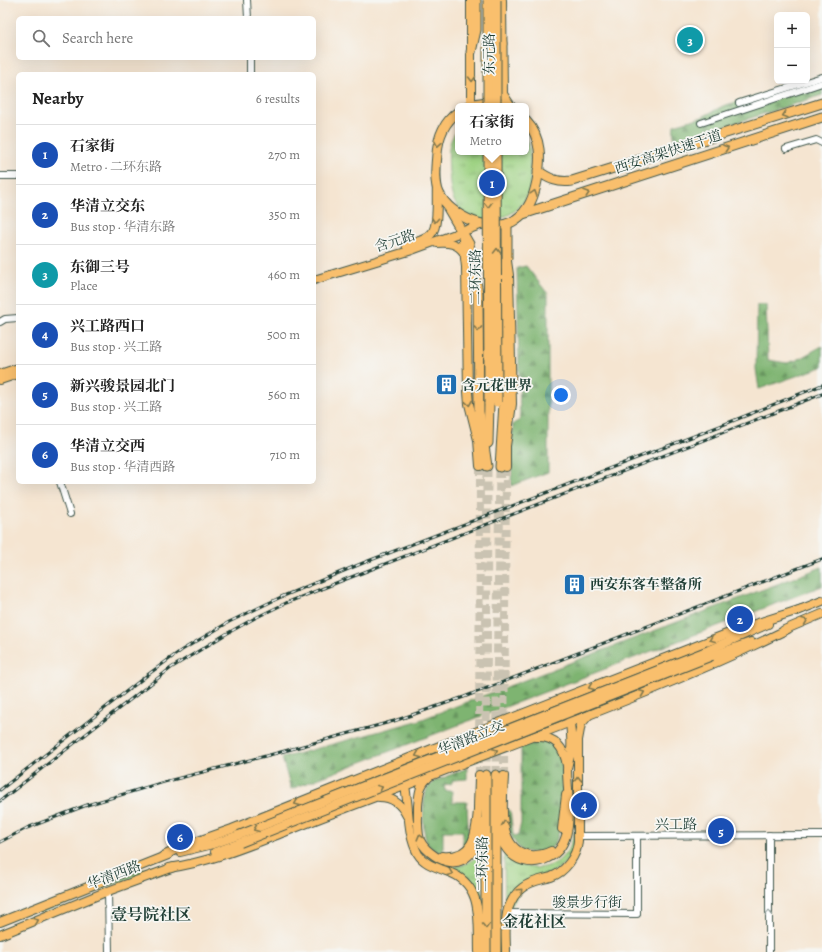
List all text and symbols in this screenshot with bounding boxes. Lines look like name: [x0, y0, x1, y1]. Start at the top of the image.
map controls: [774, 12, 810, 84]
button: +: [774, 12, 810, 48]
search box: [16, 16, 316, 60]
pin: 3: [677, 25, 703, 55]
icon: search: [30, 27, 52, 49]
text: Search here: [62, 28, 133, 48]
street label: 东元路: [480, 33, 499, 75]
button: −: [774, 48, 810, 84]
one-way arrow: [467, 76, 476, 82]
text: Nearby: [32, 87, 83, 110]
text: 6 results: [256, 90, 300, 107]
popup: [455, 103, 529, 155]
one-way arrow: [781, 110, 788, 118]
text: 石家街: [469, 112, 515, 132]
street label: 西安高架快速干道: [612, 126, 724, 178]
text: Metro: [469, 132, 502, 149]
text: 石家街: [70, 136, 115, 156]
one-way arrow: [435, 141, 443, 147]
one-way arrow: [722, 144, 729, 153]
text: 1: [43, 146, 47, 163]
text: 270 m: [268, 146, 300, 163]
text: Metro · 二环东路: [70, 158, 162, 175]
pin: 1: [479, 168, 505, 198]
one-way arrow: [583, 189, 590, 198]
one-way arrow: [529, 190, 538, 197]
text: 华清立交东: [70, 196, 145, 216]
one-way arrow: [484, 202, 492, 208]
text: 2: [42, 206, 48, 223]
text: 350 m: [269, 206, 300, 223]
one-way arrow: [431, 217, 440, 223]
text: Bus stop · 华清东路: [70, 218, 175, 235]
street label: 含元路: [372, 225, 418, 257]
one-way arrow: [493, 248, 501, 254]
street label: 二环东路: [466, 249, 485, 305]
text: 东御三号: [70, 257, 130, 277]
text: 3: [42, 266, 48, 283]
text: 460 m: [268, 266, 300, 283]
text: Place: [70, 277, 98, 294]
text: 兴工路西口: [70, 316, 145, 336]
text: 4: [42, 326, 48, 343]
text: 500 m: [267, 326, 300, 343]
one-way arrow: [474, 326, 482, 332]
text: Bus stop · 兴工路: [70, 338, 162, 355]
building icon: 含元花世界: [434, 372, 460, 398]
text: 新兴骏景园北门: [70, 376, 175, 396]
place label: 含元花世界: [462, 376, 532, 395]
your location: [551, 385, 571, 405]
text: 5: [42, 386, 48, 403]
text: 560 m: [268, 386, 300, 403]
text: Bus stop · 兴工路: [70, 398, 162, 415]
one-way arrow: [464, 400, 473, 406]
text: 华清立交西: [70, 436, 145, 456]
text: 6: [42, 446, 48, 463]
text: 710 m: [270, 446, 300, 463]
text: Bus stop · 华清西路: [70, 458, 175, 475]
building icon: 西安东客车整备所: [561, 571, 587, 597]
place label: 西安东客车整备所: [590, 575, 702, 594]
pin: 2: [727, 604, 753, 634]
one-way arrow: [802, 618, 809, 626]
one-way arrow: [708, 635, 715, 643]
one-way arrow: [587, 682, 594, 690]
one-way arrow: [638, 690, 646, 698]
street label: 华清路立交: [435, 716, 507, 760]
one-way arrow: [492, 747, 499, 755]
one-way arrow: [414, 750, 421, 758]
one-way arrow: [574, 776, 582, 782]
one-way arrow: [376, 784, 383, 792]
pin: 4: [571, 790, 597, 820]
one-way arrow: [293, 798, 301, 806]
street label: 兴工路: [655, 815, 697, 834]
pin: 5: [708, 816, 734, 846]
one-way arrow: [500, 820, 509, 826]
pin: 6: [167, 822, 193, 852]
one-way arrow: [252, 824, 259, 832]
one-way arrow: [417, 834, 425, 841]
street label: 二环东路: [473, 836, 492, 892]
street label: 华清西路: [84, 856, 144, 894]
one-way arrow: [447, 868, 454, 876]
one-way arrow: [515, 888, 523, 896]
street label: 骏景步行街: [552, 893, 622, 912]
district label: 壹号院社区: [111, 904, 191, 926]
one-way arrow: [765, 910, 773, 916]
district label: 金花社区: [502, 911, 566, 933]
one-way arrow: [33, 917, 40, 925]
one-way arrow: [482, 923, 490, 929]

